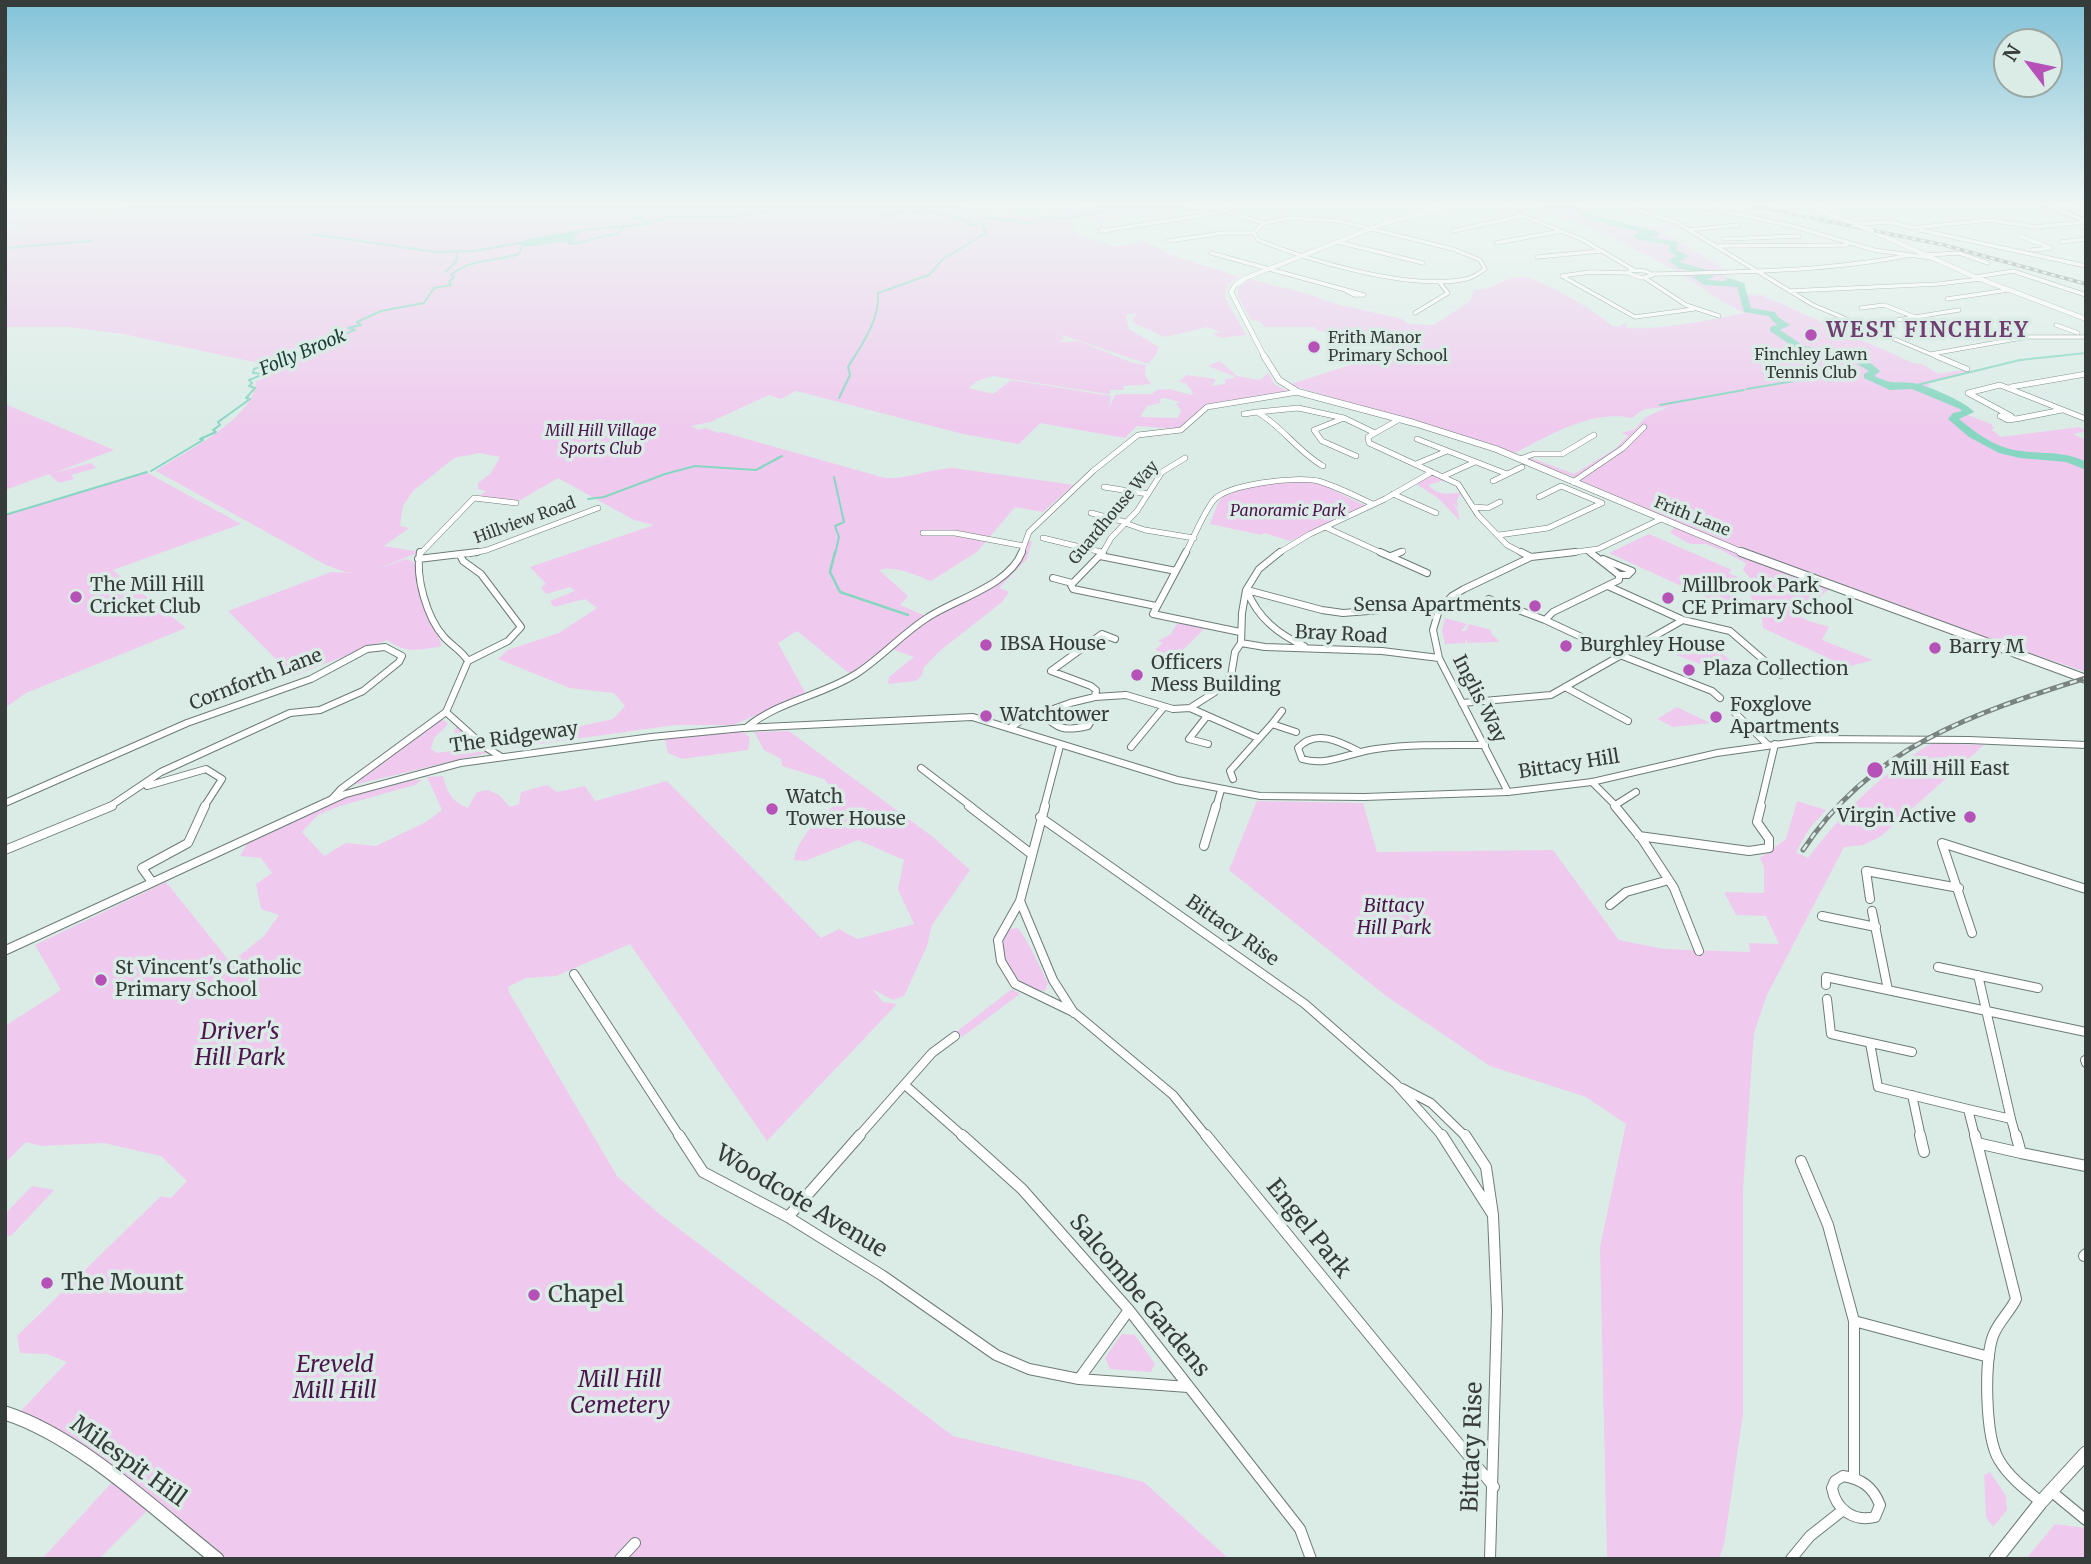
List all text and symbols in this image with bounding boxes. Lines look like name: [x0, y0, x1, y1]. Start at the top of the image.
north arrow: [1993, 28, 2063, 98]
text: N: [1998, 40, 2026, 66]
district label: WEST FINCHLEY: [1828, 318, 2028, 344]
water label: Folly Brook: [257, 325, 349, 381]
marker: Finchley Lawn Tennis Club: [1803, 327, 1819, 343]
place label: Frith Manor Primary School: [1328, 328, 1448, 366]
marker: Frith Manor Primary School: [1306, 339, 1322, 355]
place label: Finchley Lawn Tennis Club: [1754, 345, 1868, 383]
park label: Mill Hill Village Sports Club: [545, 421, 657, 459]
street label: Guardhouse Way: [1065, 457, 1163, 569]
street label: Frith Lane: [1651, 493, 1733, 541]
street label: Hillview Road: [472, 494, 578, 548]
park label: Panoramic Park: [1230, 501, 1346, 521]
place label: The Mill Hill Cricket Club: [90, 575, 204, 619]
place label: Millbrook Park CE Primary School: [1682, 576, 1853, 620]
marker: The Mill Hill Cricket Club: [68, 589, 84, 605]
marker: Millbrook Park CE Primary School: [1660, 590, 1676, 606]
place label: Sensa Apartments: [1353, 595, 1521, 617]
marker: Sensa Apartments: [1527, 598, 1543, 614]
street label: Bray Road: [1294, 621, 1388, 649]
place label: IBSA House: [1000, 634, 1106, 656]
place label: Burghley House: [1580, 635, 1725, 657]
marker: IBSA House: [978, 637, 994, 653]
place label: Barry M: [1949, 637, 2024, 659]
marker: Burghley House: [1558, 638, 1574, 654]
marker: Barry M: [1927, 640, 1943, 656]
street label: Cornforth Lane: [186, 644, 326, 716]
street label: Inglis Way: [1447, 651, 1511, 747]
place label: Officers Mess Building: [1151, 653, 1281, 697]
place label: Plaza Collection: [1703, 659, 1849, 681]
marker: Plaza Collection: [1681, 662, 1697, 678]
marker: Officers Mess Building: [1129, 667, 1145, 683]
place label: Foxglove Apartments: [1730, 695, 1839, 739]
place label: Watchtower: [1000, 705, 1109, 727]
marker: Watchtower: [978, 708, 994, 724]
marker: Foxglove Apartments: [1708, 709, 1724, 725]
street label: The Ridgeway: [448, 718, 580, 758]
street label: Bittacy Hill: [1517, 746, 1621, 784]
place label: Mill Hill East: [1891, 759, 2009, 781]
marker: Mill Hill East: [1865, 760, 1885, 780]
place label: Watch Tower House: [786, 787, 906, 831]
marker: Watch Tower House: [764, 801, 780, 817]
place label: Virgin Active: [1837, 806, 1956, 828]
marker: Virgin Active: [1962, 809, 1978, 825]
street label: Bittacy Rise: [1181, 891, 1283, 971]
park label: Bittacy Hill Park: [1357, 896, 1431, 940]
place label: St Vincent's Catholic Primary School: [115, 958, 301, 1002]
marker: St Vincent's Catholic Primary School: [93, 972, 109, 988]
park label: Driver's Hill Park: [195, 1018, 285, 1072]
street label: Woodcote Avenue: [710, 1140, 892, 1264]
street label: Engel Park: [1260, 1174, 1356, 1284]
street label: Salcombe Gardens: [1063, 1209, 1215, 1383]
place label: The Mount: [61, 1269, 184, 1297]
marker: The Mount: [39, 1275, 55, 1291]
place label: Chapel: [548, 1281, 624, 1309]
marker: Chapel: [526, 1287, 542, 1303]
park label: Ereveld Mill Hill: [293, 1351, 377, 1405]
park label: Mill Hill Cemetery: [570, 1366, 670, 1420]
street label: Bittacy Rise: [1457, 1381, 1489, 1513]
street label: Milespit Hill: [65, 1411, 191, 1513]

